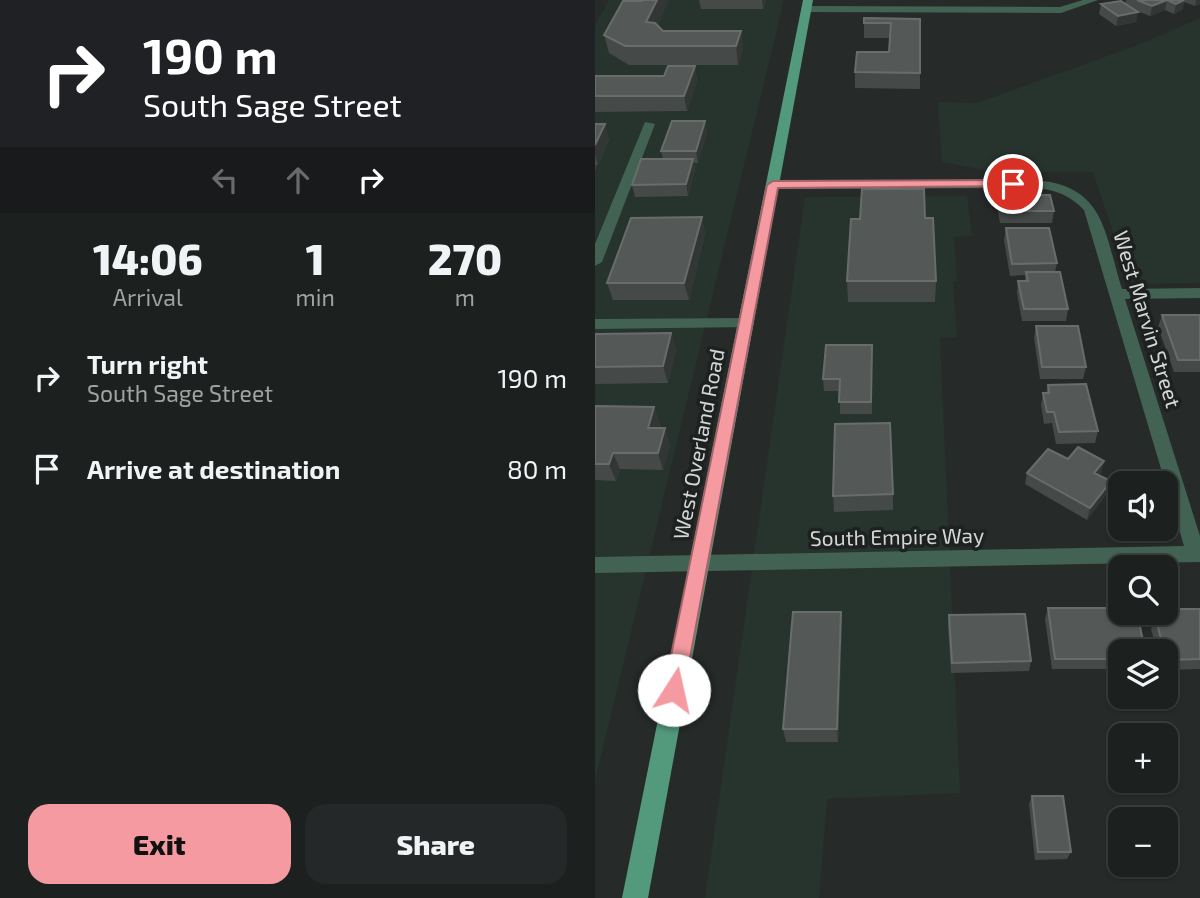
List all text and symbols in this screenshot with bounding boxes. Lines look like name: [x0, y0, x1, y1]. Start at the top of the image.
text: 190 m: [143, 25, 278, 84]
icon: right: [28, 28, 119, 119]
text: South Sage Street: [143, 85, 402, 123]
pin: [983, 154, 1043, 214]
icon: left: [206, 161, 244, 199]
icon: ahead: [279, 161, 317, 199]
icon: right: [352, 161, 390, 199]
icon: arrive: [994, 165, 1032, 203]
street label: West Marvin Street: [1109, 227, 1187, 411]
text: 14:06: [93, 233, 203, 283]
text: 1: [306, 233, 325, 283]
text: 270: [428, 233, 502, 283]
text: Arrival: [113, 283, 183, 311]
text: min: [296, 283, 335, 311]
text: m: [455, 283, 475, 311]
street label: West Overland Road: [667, 346, 729, 542]
text: Turn right: [87, 348, 208, 379]
icon: right: [28, 359, 66, 397]
text: 190 m: [498, 362, 567, 393]
text: South Sage Street: [87, 379, 273, 407]
icon: arrive: [28, 450, 66, 488]
text: Arrive at destination: [87, 453, 340, 484]
text: 80 m: [507, 453, 567, 484]
map controls: [1108, 471, 1178, 877]
button: sound: [1108, 471, 1178, 541]
street label: South Empire Way: [810, 522, 984, 550]
button: search: [1108, 555, 1178, 625]
button: layers: [1108, 639, 1178, 709]
position arrow: [637, 653, 711, 727]
button: +: [1108, 723, 1178, 793]
button: Exit: [28, 804, 291, 884]
button: Share: [305, 804, 567, 884]
button: −: [1108, 807, 1178, 877]

